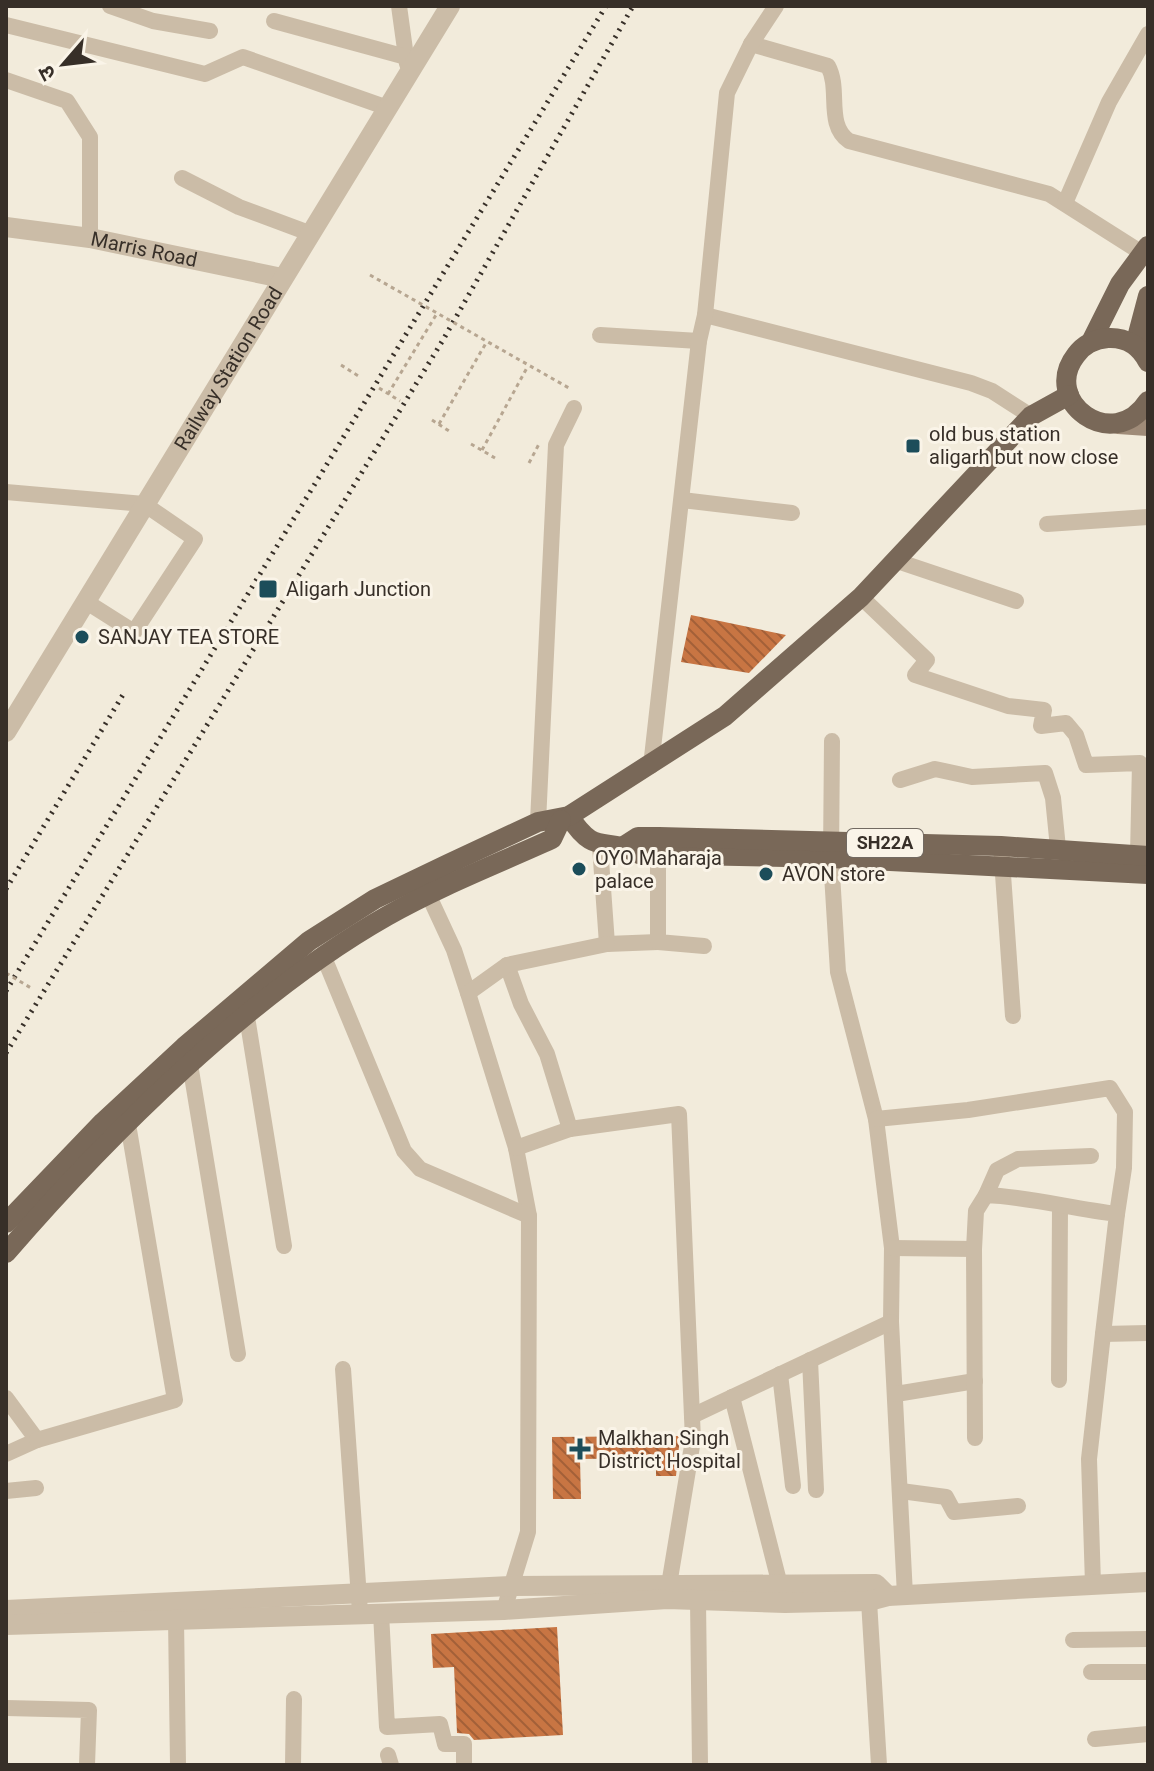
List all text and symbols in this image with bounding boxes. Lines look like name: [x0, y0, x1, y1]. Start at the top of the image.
north arrow: [24, 24, 104, 104]
text: उ: [32, 61, 61, 85]
street label: Marris Road: [89, 227, 199, 272]
street label: Railway Station Road: [169, 282, 287, 455]
place label: old bus station aligarh but now close: [929, 422, 1118, 469]
marker: old bus station aligarh but now close: [904, 437, 922, 455]
place label: Aligarh Junction: [286, 577, 431, 601]
marker: Aligarh Junction: [257, 578, 279, 600]
place label: SANJAY TEA STORE: [98, 625, 279, 649]
marker: SANJAY TEA STORE: [73, 628, 91, 646]
road number: SH22A: [847, 829, 923, 857]
place label: OYO Maharaja palace: [595, 846, 722, 893]
marker: OYO Maharaja palace: [570, 860, 588, 878]
place label: AVON store: [782, 862, 885, 886]
marker: AVON store: [757, 865, 775, 883]
place label: Malkhan Singh District Hospital: [598, 1426, 741, 1473]
marker: Malkhan Singh District Hospital: [569, 1438, 591, 1460]

